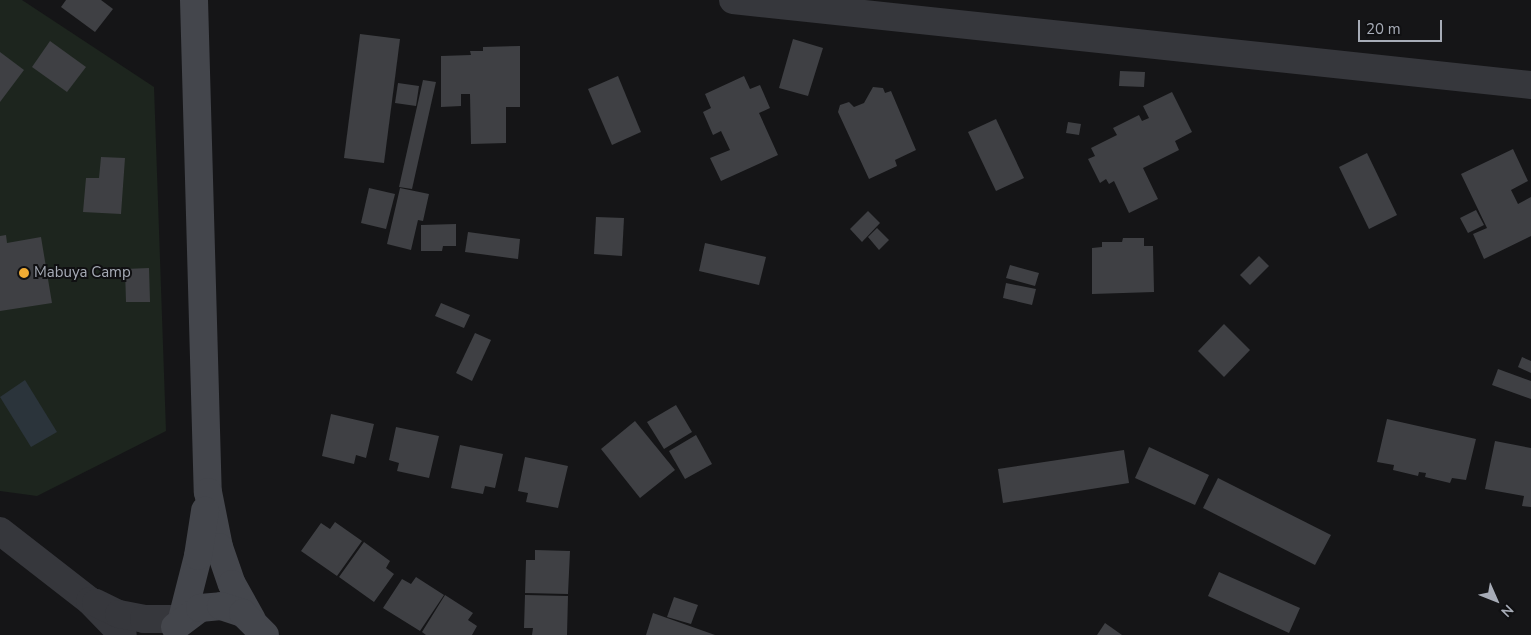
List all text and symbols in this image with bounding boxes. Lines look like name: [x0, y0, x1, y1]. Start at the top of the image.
scale bar: [1361, 10, 1445, 42]
text: 20 m: [1366, 19, 1401, 39]
place label: Mabuya Camp: [34, 264, 131, 282]
marker: Mabuya Camp: [18, 267, 30, 279]
north arrow: [1471, 575, 1521, 625]
text: N: [1497, 600, 1518, 621]

